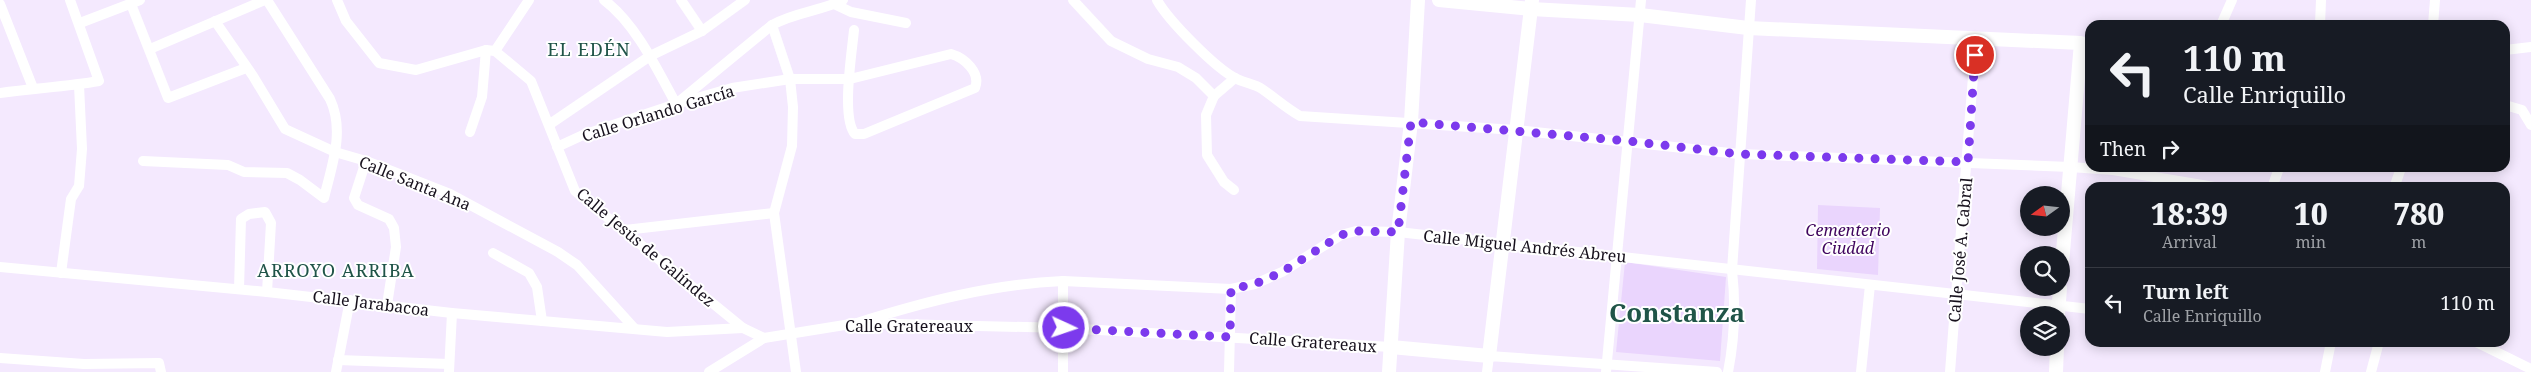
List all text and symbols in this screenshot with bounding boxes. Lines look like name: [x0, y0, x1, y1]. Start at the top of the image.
pin: [1954, 34, 1996, 76]
text: 110 m: [2183, 34, 2286, 81]
district label: EL EDÉN: [547, 37, 631, 61]
icon: left: [2100, 40, 2165, 105]
icon: arrive: [1961, 41, 1989, 69]
street label: Calle Orlando García: [579, 79, 737, 147]
text: Calle Enriquillo: [2183, 79, 2346, 109]
icon: right: [2156, 135, 2184, 163]
text: Then: [2100, 136, 2146, 162]
street label: Calle Santa Ana: [356, 151, 474, 215]
street label: Calle José A. Cabral: [1943, 176, 1977, 324]
street label: Calle Jesús de Galíndez: [572, 183, 720, 311]
north arrow: [2020, 186, 2070, 236]
map controls: [2020, 186, 2070, 356]
text: 18:39: [2151, 193, 2228, 234]
text: 10: [2294, 193, 2328, 234]
text: 780: [2393, 193, 2444, 234]
park label: Cementerio Ciudad: [1805, 219, 1891, 259]
street label: Calle Miguel Andrés Abreu: [1422, 224, 1628, 268]
text: Arrival: [2162, 231, 2217, 253]
text: min: [2295, 231, 2326, 253]
text: m: [2411, 231, 2426, 253]
button: search: [2020, 246, 2070, 296]
district label: ARROYO ARRIBA: [257, 258, 415, 282]
text: Turn left: [2143, 279, 2229, 305]
street label: Calle Jarabacoa: [311, 285, 431, 321]
icon: left: [2100, 289, 2128, 317]
text: 110 m: [2440, 290, 2495, 316]
district label: Constanza: [1609, 294, 1745, 330]
position arrow: [1037, 301, 1089, 353]
text: Calle Enriquillo: [2143, 305, 2262, 327]
button: layers: [2020, 306, 2070, 356]
street label: Calle Gratereaux: [845, 315, 974, 337]
street label: Calle Gratereaux: [1248, 327, 1378, 357]

